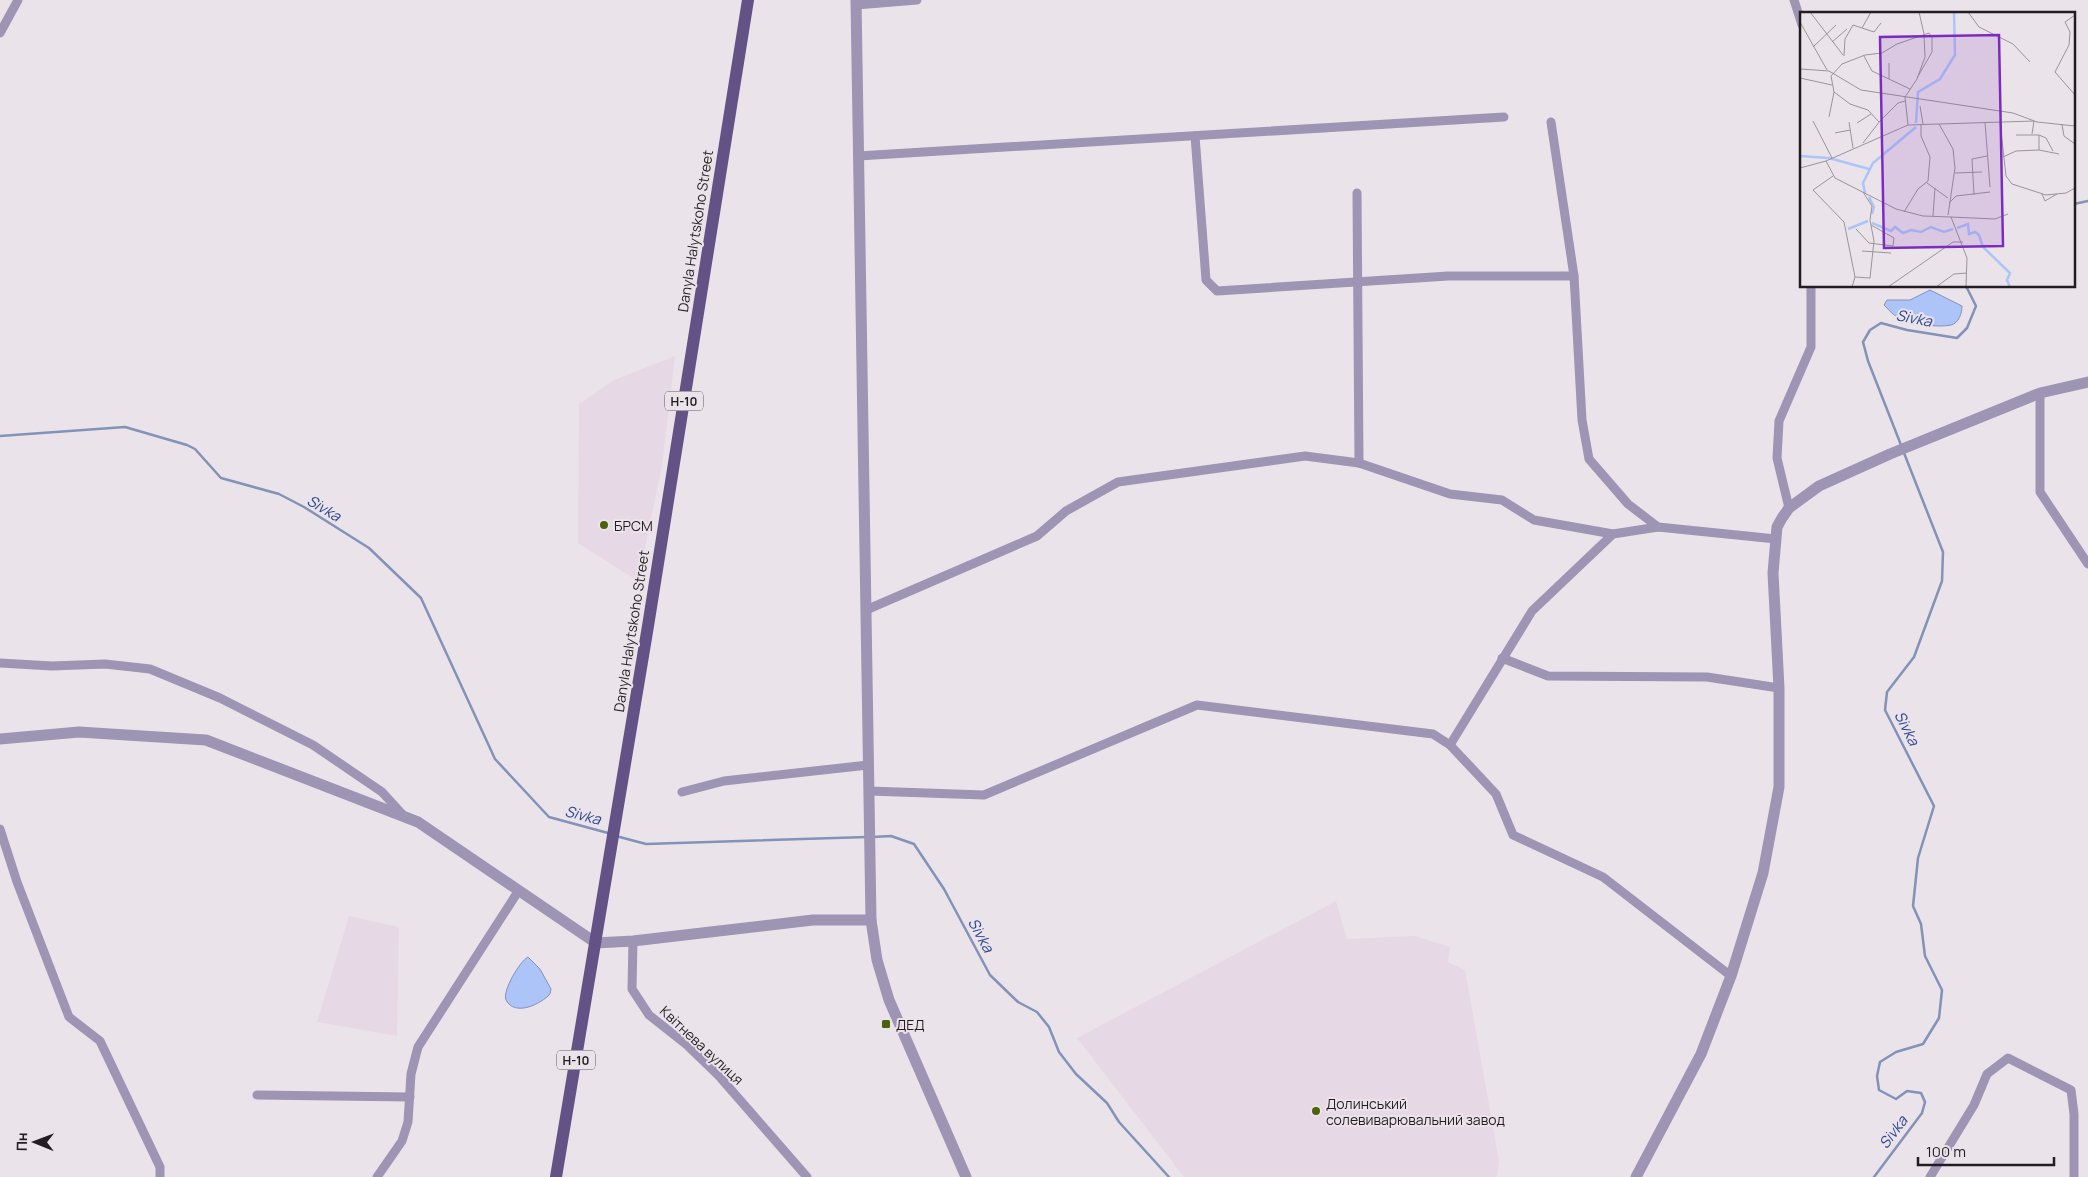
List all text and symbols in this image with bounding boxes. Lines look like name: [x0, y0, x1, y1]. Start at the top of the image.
inset map: [1800, 12, 2076, 288]
street label: Danyla Halytskoho Street: [673, 148, 717, 313]
water label: Sivka: [1894, 304, 1934, 332]
road number: Н-10: [665, 392, 703, 411]
water label: Sivka: [303, 490, 345, 527]
place label: БРСМ: [614, 516, 653, 535]
marker: БРСМ: [598, 519, 610, 531]
street label: Danyla Halytskoho Street: [609, 548, 653, 713]
water label: Sivka: [1889, 707, 1925, 749]
water label: Sivka: [563, 800, 604, 830]
water label: Sivka: [963, 914, 999, 956]
street label: Квітнева вулиця: [656, 1001, 748, 1089]
place label: ДЕД: [896, 1015, 925, 1034]
marker: ДЕД: [880, 1018, 892, 1030]
road number: Н-10: [557, 1050, 595, 1070]
place label: Долинський солевиварювальний завод: [1326, 1094, 1505, 1129]
marker: Долинський солевиварювальний завод: [1310, 1105, 1322, 1117]
water label: Sivka: [1874, 1111, 1913, 1153]
north arrow: [10, 1117, 60, 1167]
text: Пн: [12, 1132, 31, 1151]
scale bar: [1918, 1134, 2054, 1166]
text: 100 m: [1926, 1141, 1966, 1162]

